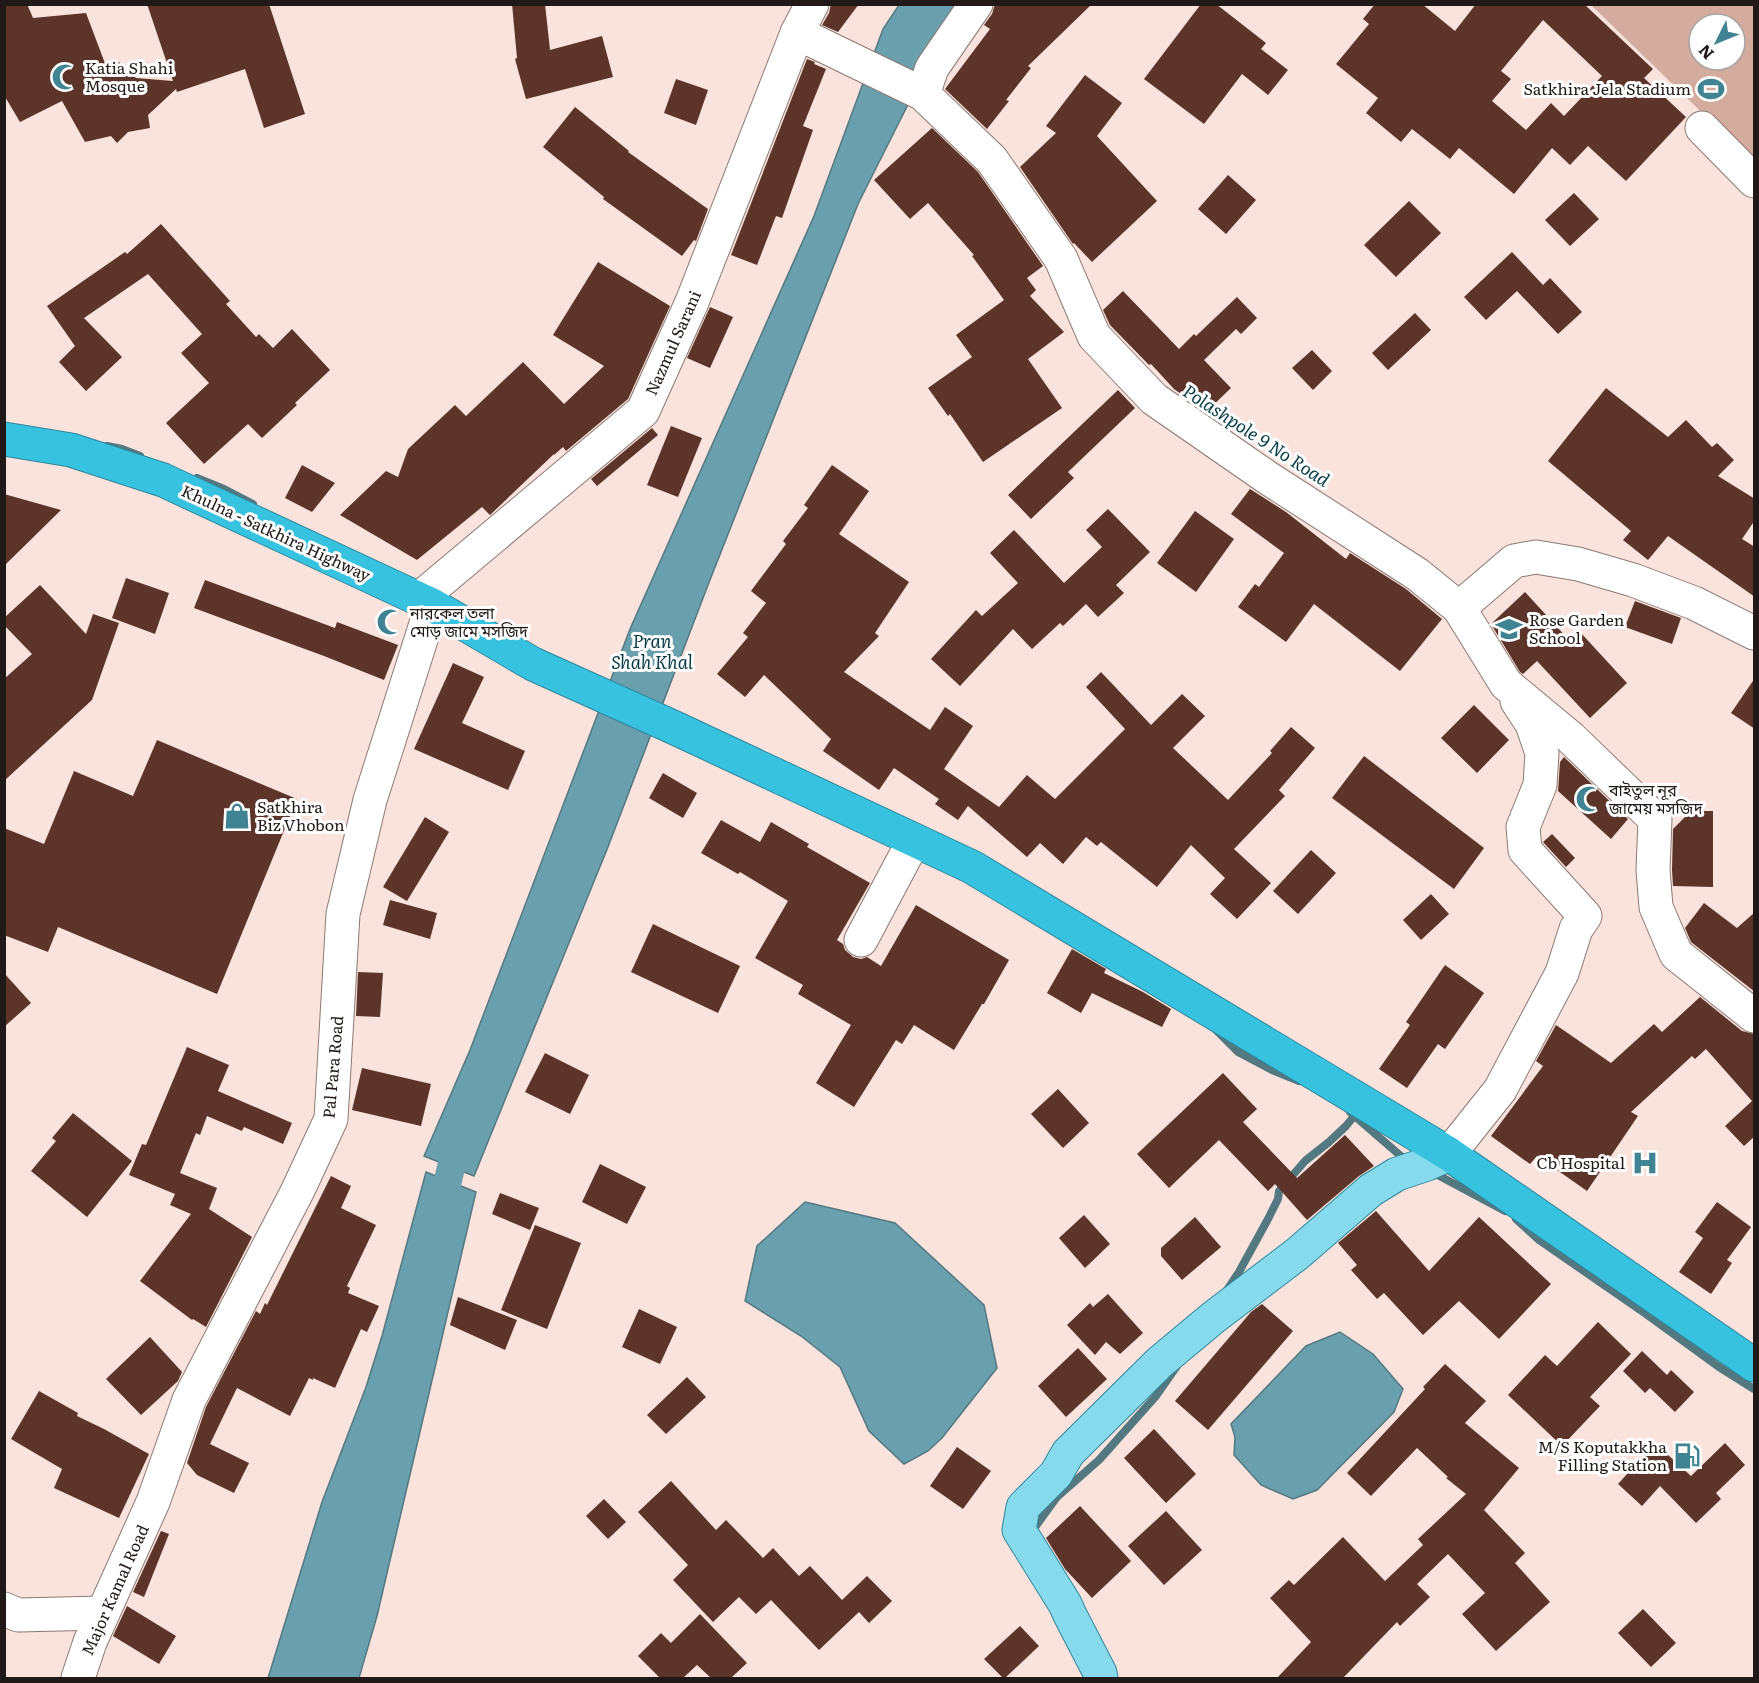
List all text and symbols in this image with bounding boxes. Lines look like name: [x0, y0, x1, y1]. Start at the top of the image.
north arrow: [1687, 12, 1747, 72]
text: N: [1692, 40, 1719, 66]
place label: Katia Shahi Mosque: [85, 55, 173, 97]
mosque icon: Katia Shahi Mosque: [50, 62, 80, 92]
sports icon: Satkhira Jela Stadium: [1696, 74, 1726, 104]
place label: Satkhira Jela Stadium: [1523, 76, 1691, 100]
street label: Nazmul Sarani: [638, 286, 706, 399]
water label: Polashpole 9 No Road: [1178, 377, 1336, 493]
street label: Khulna - Satkhira Highway: [178, 478, 376, 587]
place label: নারকেল তলা মোড় জামে মসজিদ: [409, 600, 529, 642]
mosque icon: নারকেল তলা মোড় জামে মসজিদ: [375, 607, 405, 637]
place label: Rose Garden School: [1529, 607, 1625, 649]
school or university icon: Rose Garden School: [1494, 614, 1524, 644]
water label: Pran Shah Khal: [611, 627, 694, 675]
place label: বাইতুল নূর জামেয় মসজিদ: [1608, 777, 1704, 819]
mosque icon: বাইতুল নূর জামেয় মসজিদ: [1574, 784, 1604, 814]
place label: Satkhira Biz Vhobon: [257, 794, 345, 836]
shop icon: Satkhira Biz Vhobon: [222, 801, 252, 831]
street label: Pal Para Road: [316, 1014, 348, 1119]
hospital icon: Cb Hospital: [1630, 1148, 1660, 1178]
place label: Cb Hospital: [1536, 1150, 1625, 1174]
place label: M/S Koputakkha Filling Station: [1538, 1434, 1667, 1476]
fuel station icon: M/S Koputakkha Filling Station: [1672, 1441, 1702, 1471]
street label: Major Kamal Road: [74, 1520, 154, 1659]

